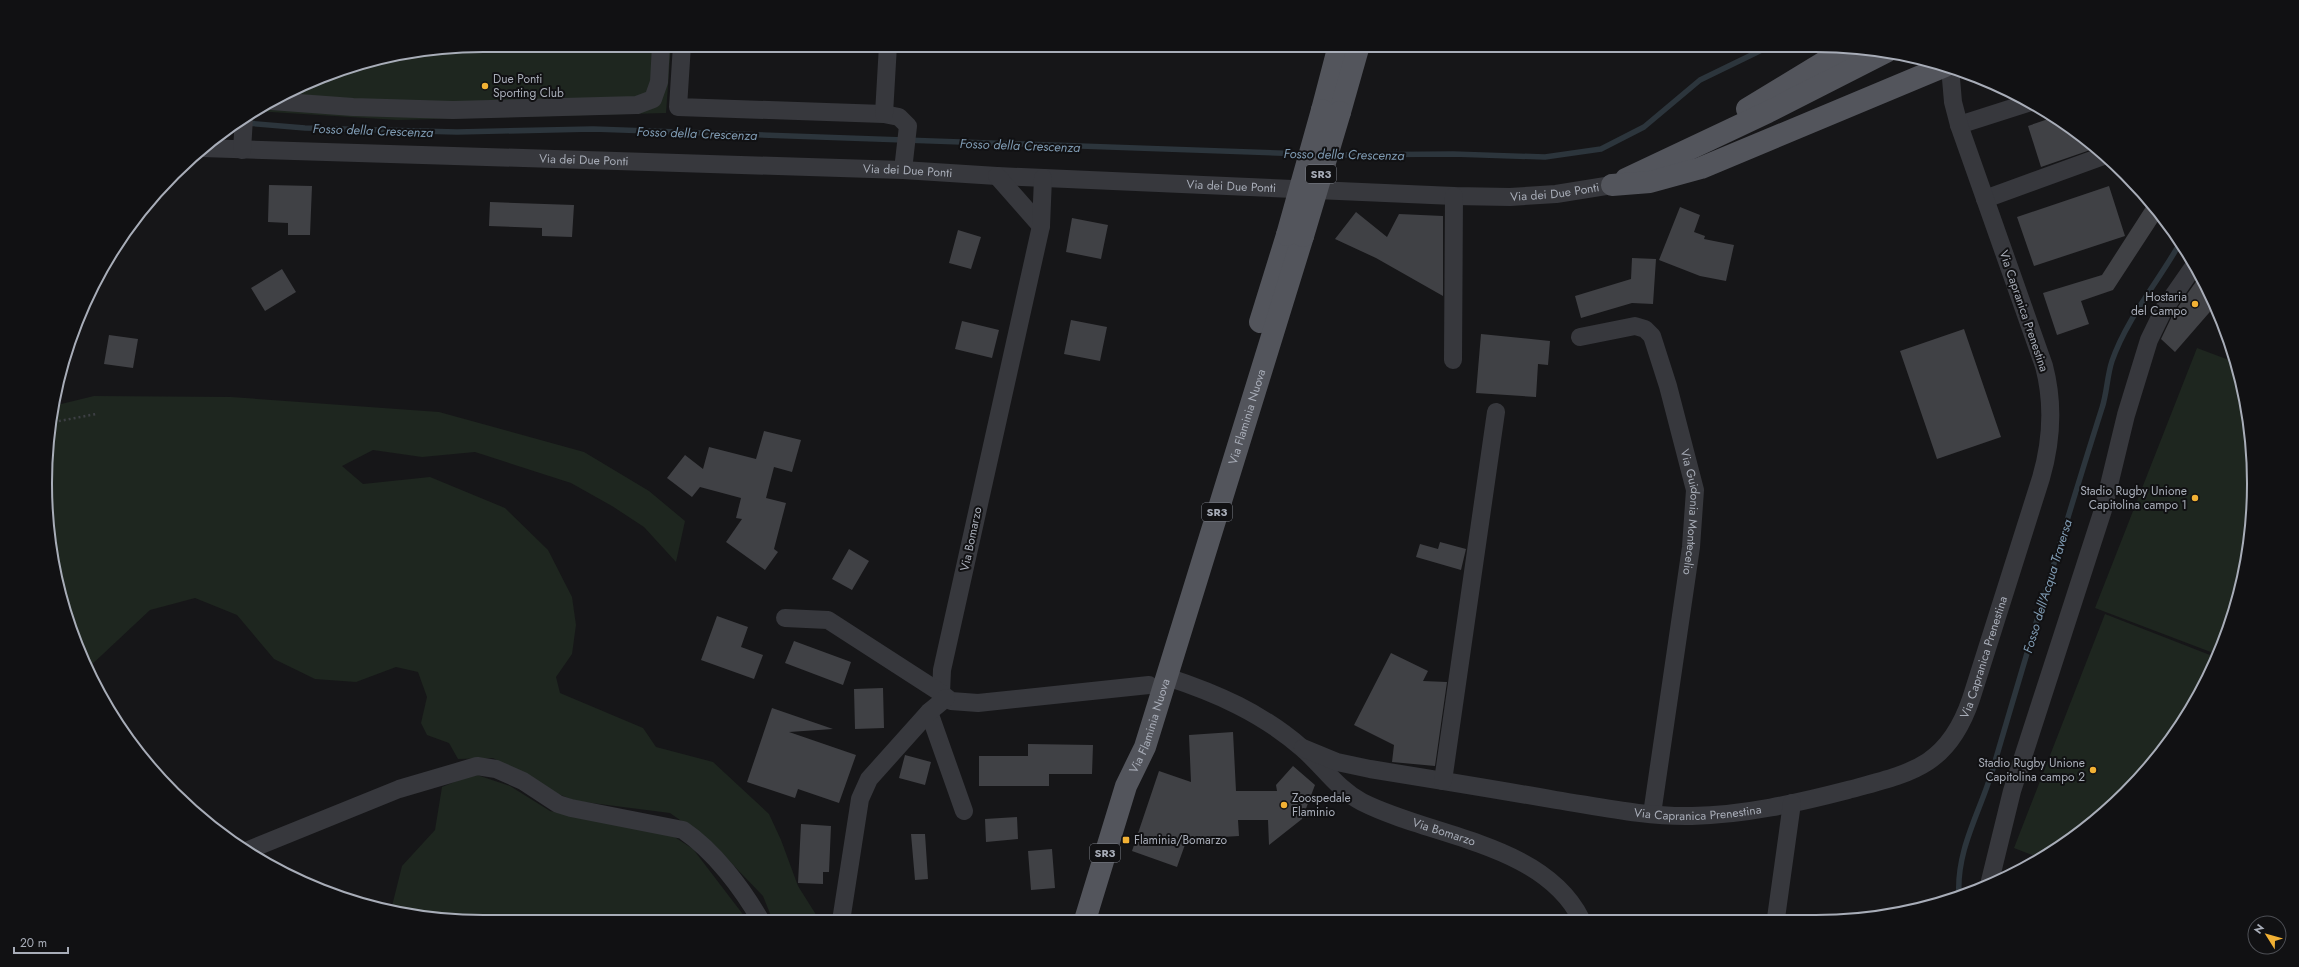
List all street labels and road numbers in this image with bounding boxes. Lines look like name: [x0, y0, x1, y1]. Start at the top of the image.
street label: Via dei Due Ponti: [539, 150, 629, 170]
street label: Via dei Due Ponti: [863, 160, 953, 182]
road number: SR3: [1306, 165, 1336, 183]
street label: Via dei Due Ponti: [1186, 175, 1276, 197]
street label: Via dei Due Ponti: [1510, 178, 1601, 206]
street label: Via Capranica Prenestina: [1995, 248, 2053, 374]
street label: Via Flaminia Nuova: [1224, 367, 1270, 467]
street label: Via Guidonia Montecelio: [1676, 447, 1704, 577]
road number: SR3: [1202, 503, 1232, 521]
street label: Via Bomarzo: [955, 505, 987, 573]
street label: Via Capranica Prenestina: [1955, 593, 2012, 721]
street label: Via Flaminia Nuova: [1125, 676, 1175, 776]
street label: Via Capranica Prenestina: [1633, 800, 1763, 825]
street label: Via Bomarzo: [1410, 813, 1478, 851]
road number: SR3: [1090, 844, 1120, 862]

